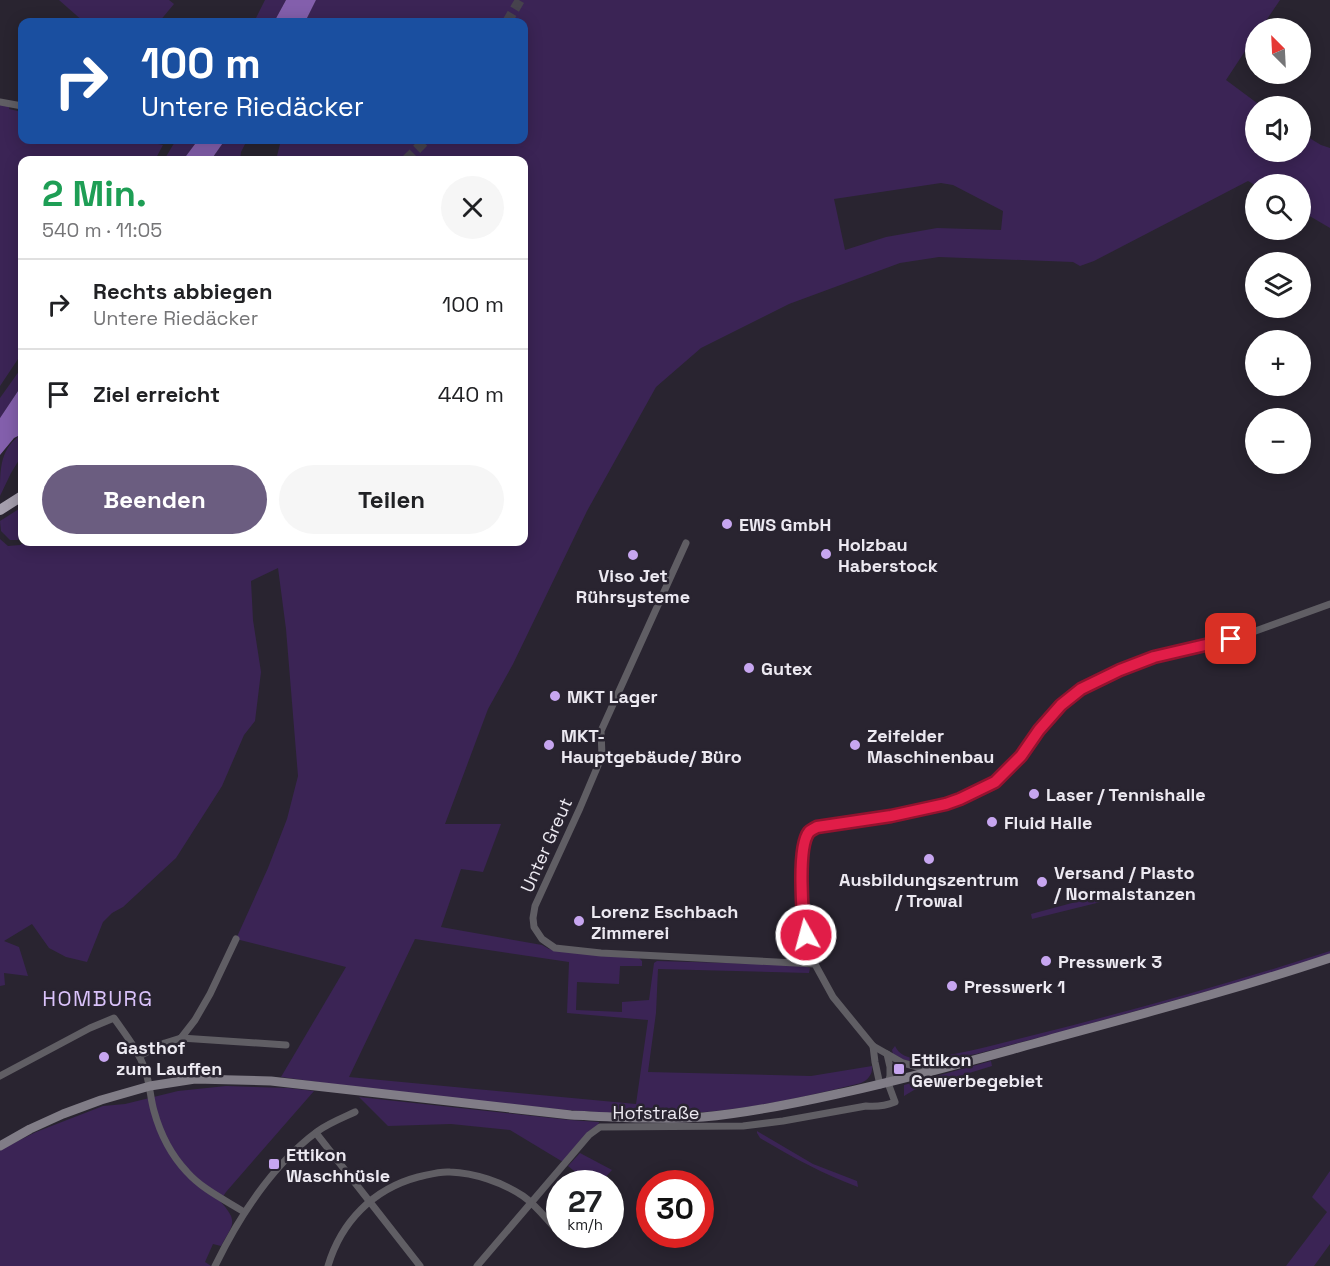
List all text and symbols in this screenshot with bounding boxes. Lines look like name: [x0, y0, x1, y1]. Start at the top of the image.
north arrow: [1245, 18, 1311, 84]
map controls: [1245, 18, 1311, 474]
text: 100 m: [141, 37, 261, 90]
icon: right: [42, 42, 120, 120]
text: Untere Riedäcker: [141, 89, 364, 124]
button: sound: [1245, 96, 1311, 162]
text: 2 Min.: [42, 171, 147, 217]
button: search: [1245, 174, 1311, 240]
button: close: [441, 176, 504, 239]
text: 540 m · 11:05: [42, 217, 162, 243]
button: layers: [1245, 252, 1311, 318]
text: Rechts abbiegen: [93, 277, 273, 305]
icon: right: [42, 288, 75, 321]
text: 100 m: [442, 290, 504, 318]
text: Untere Riedäcker: [93, 305, 258, 331]
button: +: [1245, 330, 1311, 396]
icon: arrive: [42, 378, 75, 411]
text: Ziel erreicht: [93, 380, 220, 408]
text: 440 m: [438, 380, 504, 408]
button: −: [1245, 408, 1311, 474]
button: Beenden: [42, 465, 267, 534]
button: Teilen: [279, 465, 504, 534]
place label: EWS GmbH: [739, 513, 831, 536]
marker: EWS GmbH: [720, 517, 734, 531]
place label: Holzbau Haberstock: [838, 533, 938, 577]
marker: Holzbau Haberstock: [819, 547, 833, 561]
marker: Viso Jet Rührsysteme: [626, 548, 640, 562]
place label: Viso Jet Rührsysteme: [576, 564, 690, 608]
pin: [1205, 613, 1256, 664]
icon: arrive: [1214, 622, 1247, 655]
place label: Gutex: [761, 657, 813, 680]
marker: Gutex: [742, 661, 756, 675]
place label: MKT Lager: [567, 685, 658, 708]
marker: MKT Lager: [548, 689, 562, 703]
place label: MKT- Hauptgebäude/ Büro: [561, 724, 742, 768]
place label: Zeifelder Maschinenbau: [867, 724, 994, 768]
marker: MKT- Hauptgebäude/ Büro: [542, 738, 556, 752]
marker: Zeifelder Maschinenbau: [848, 738, 862, 752]
place label: Laser / Tennishalle: [1046, 783, 1206, 806]
marker: Laser / Tennishalle: [1027, 787, 1041, 801]
street label: Unter Greut: [515, 794, 577, 896]
place label: Fluid Halle: [1004, 811, 1093, 834]
marker: Fluid Halle: [985, 815, 999, 829]
marker: Ausbildungszentrum / Trowal: [922, 852, 936, 866]
place label: Versand / Plasto / Normalstanzen: [1053, 861, 1196, 905]
place label: Ausbildungszentrum / Trowal: [839, 868, 1019, 912]
marker: Versand / Plasto / Normalstanzen: [1035, 875, 1049, 889]
place label: Lorenz Eschbach Zimmerei: [591, 900, 738, 944]
position arrow: [774, 903, 838, 967]
marker: Lorenz Eschbach Zimmerei: [572, 914, 586, 928]
place label: Presswerk 3: [1058, 950, 1162, 973]
marker: Presswerk 3: [1039, 954, 1053, 968]
place label: Presswerk 1: [964, 975, 1065, 998]
marker: Presswerk 1: [945, 979, 959, 993]
district label: HOMBURG: [42, 985, 154, 1012]
place label: Gasthof zum Lauffen: [116, 1036, 222, 1080]
place label: Ettikon Gewerbegebiet: [911, 1048, 1043, 1092]
marker: Gasthof zum Lauffen: [97, 1050, 111, 1064]
marker: Ettikon Gewerbegebiet: [892, 1062, 906, 1076]
street label: Hofstraße: [613, 1101, 699, 1124]
place label: Ettikon Waschhüsle: [286, 1143, 390, 1187]
marker: Ettikon Waschhüsle: [267, 1157, 281, 1171]
speed limit sign: 30: [636, 1170, 714, 1248]
text: 27: [568, 1182, 602, 1221]
text: km/h: [567, 1215, 603, 1234]

